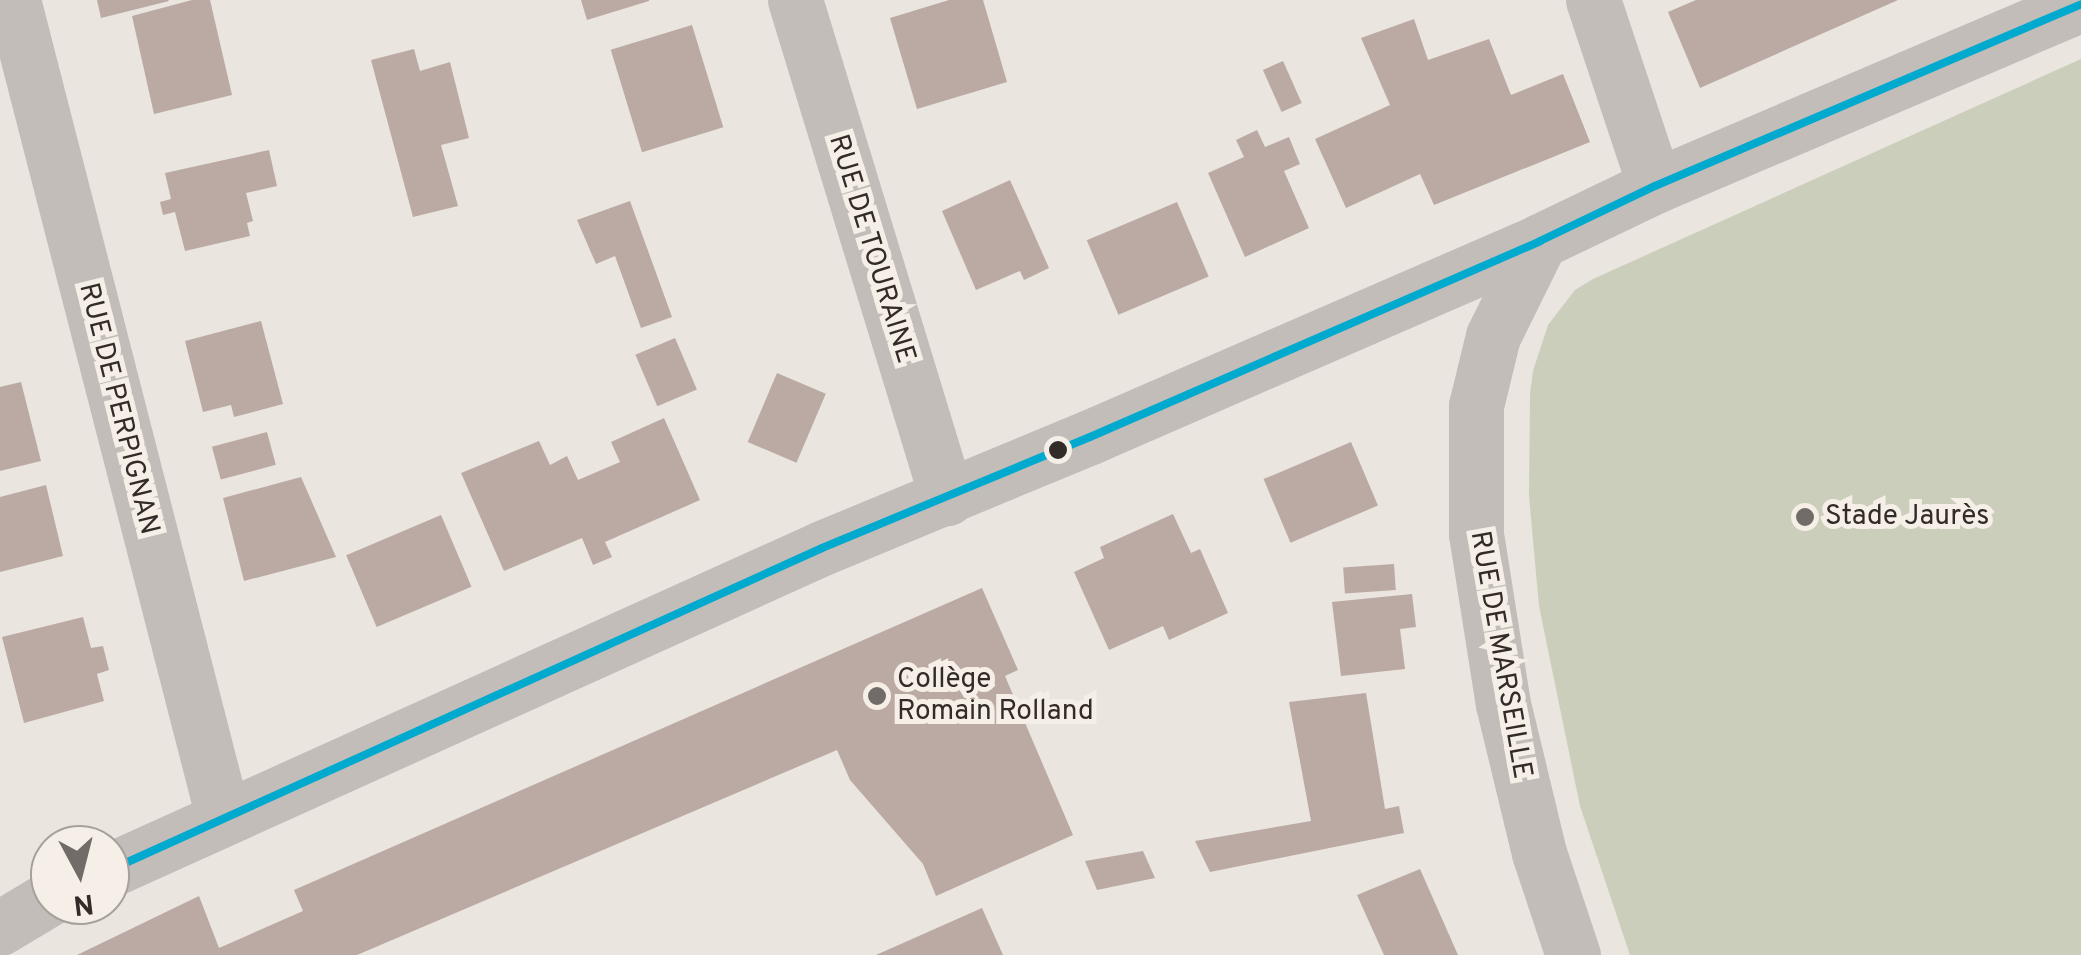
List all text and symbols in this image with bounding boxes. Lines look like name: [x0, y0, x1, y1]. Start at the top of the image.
street label: RUE DE TOURAINE: [820, 130, 922, 368]
street label: RUE DE PERPIGNAN: [70, 280, 166, 538]
unlabelled marker: [1048, 440, 1068, 460]
place label: Stade Jaurès: [1825, 500, 1989, 534]
marker: Stade Jaurès: [1794, 506, 1816, 528]
street label: RUE DE MARSEILLE: [1462, 528, 1538, 782]
place label: Collège Romain Rolland: [897, 663, 1094, 729]
marker: Collège Romain Rolland: [866, 685, 888, 707]
north arrow: [30, 825, 130, 925]
text: N: [71, 884, 96, 922]

